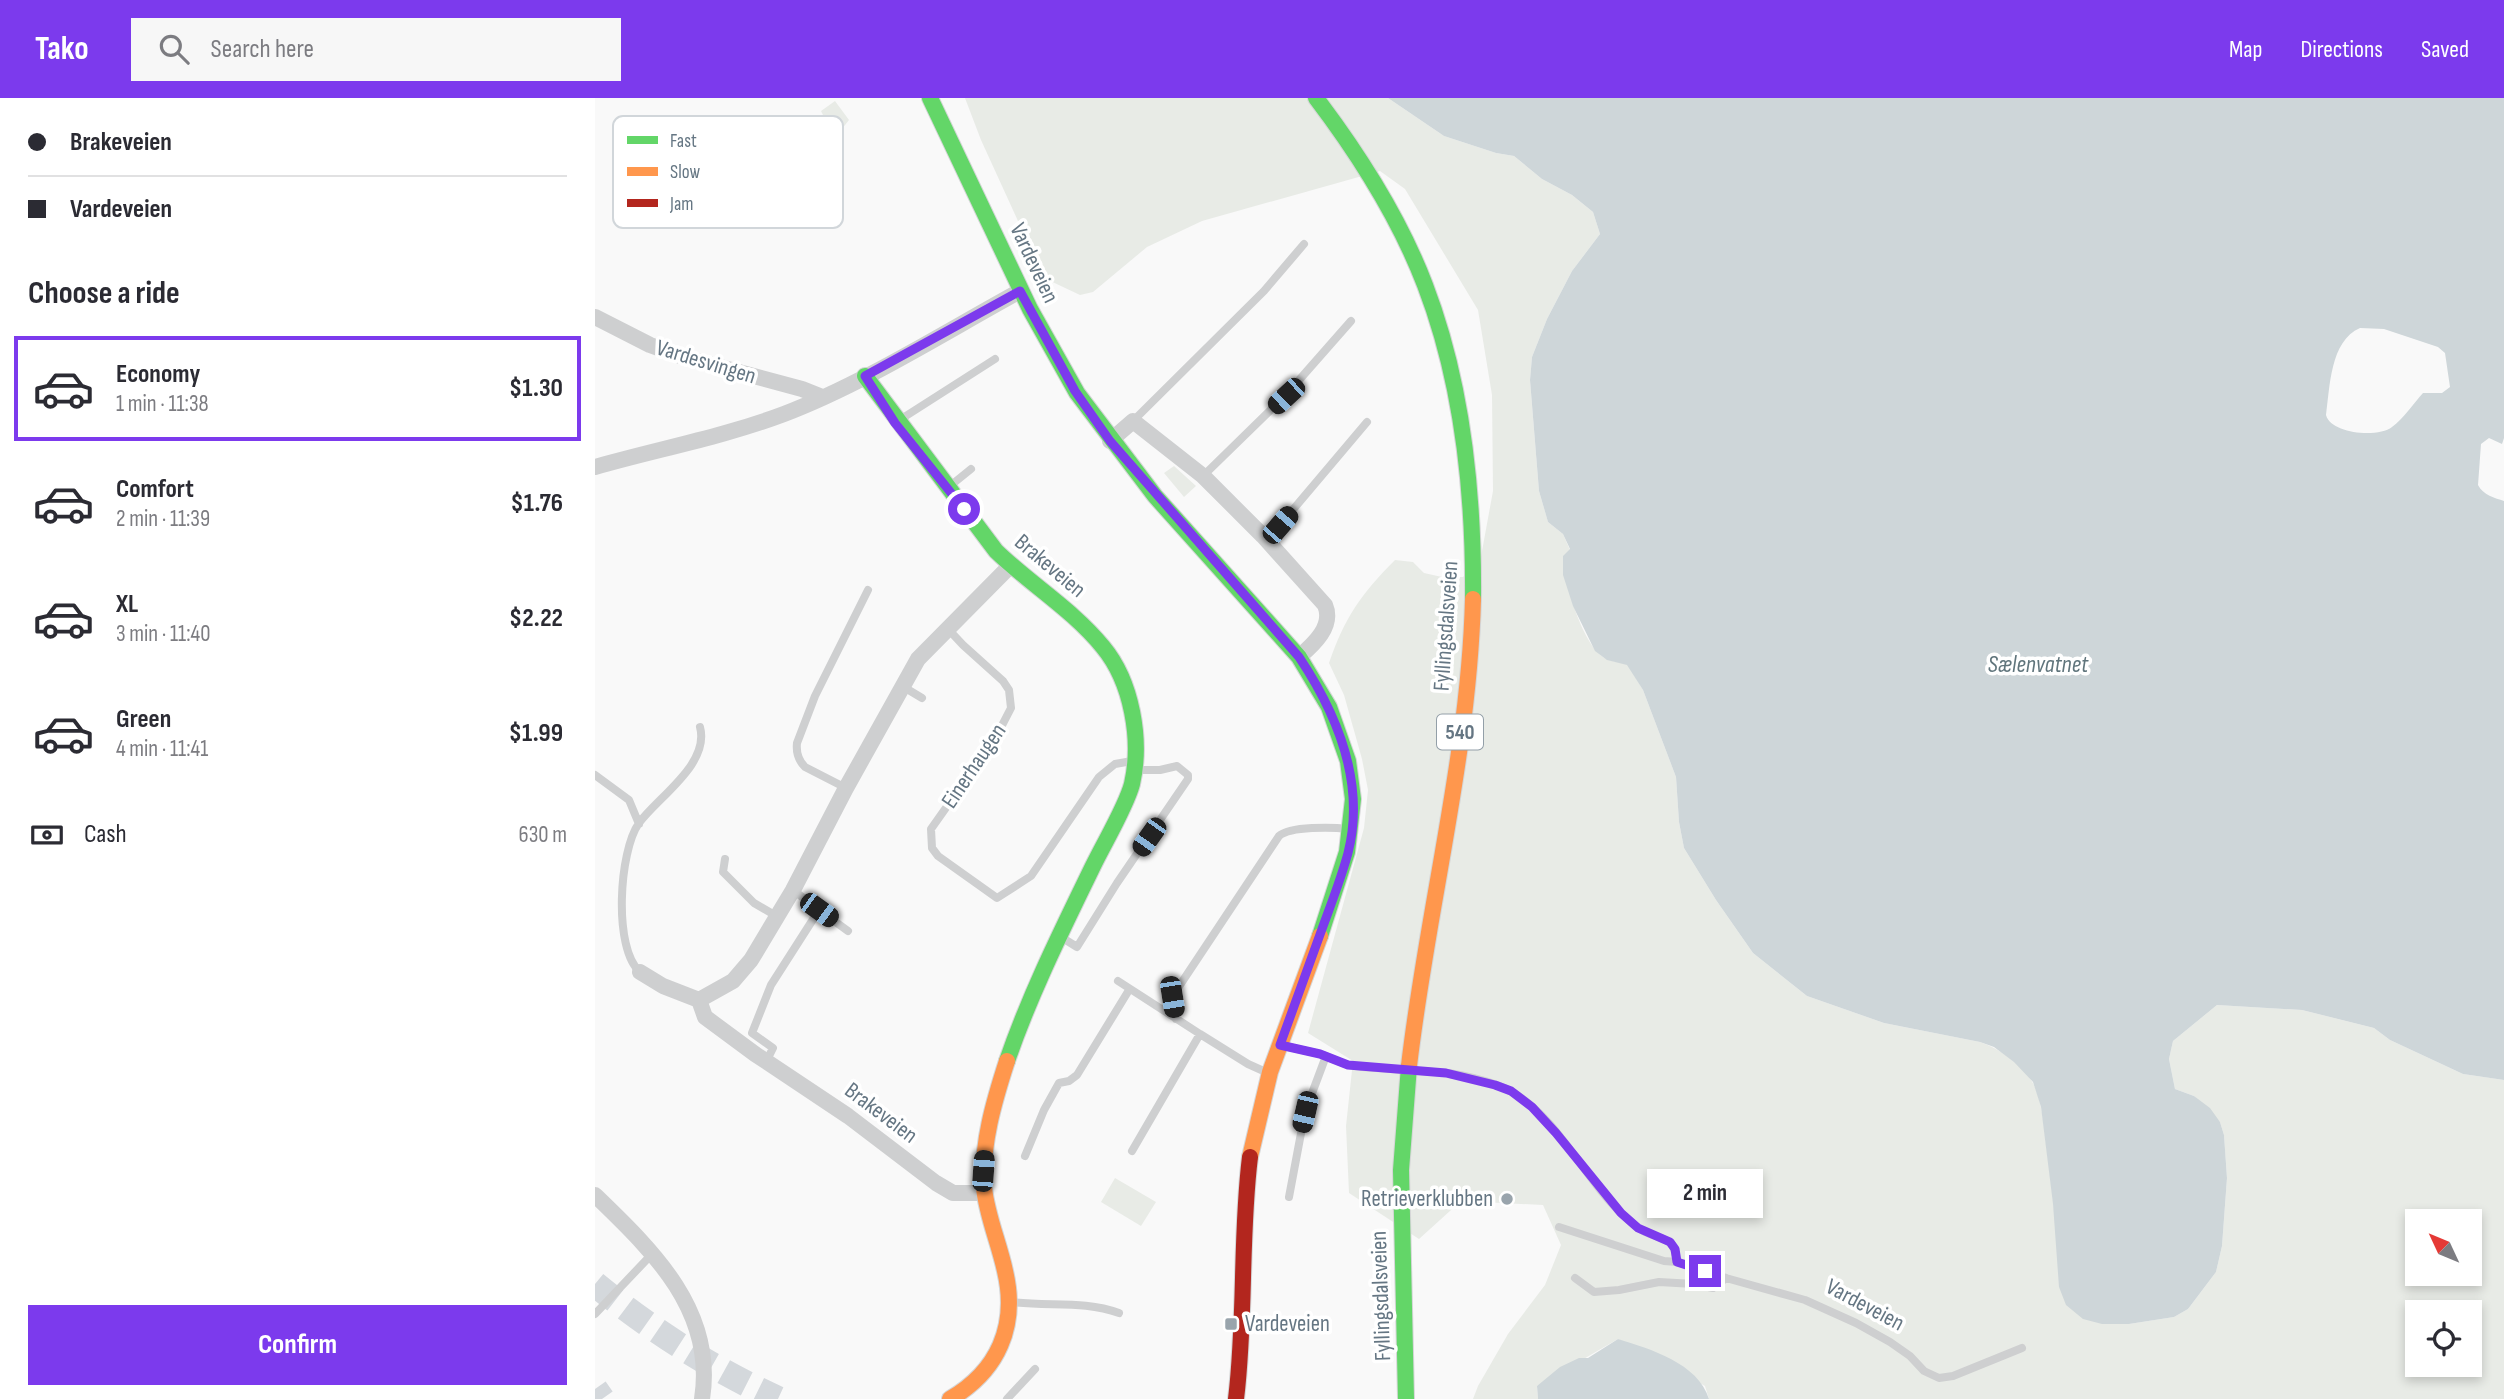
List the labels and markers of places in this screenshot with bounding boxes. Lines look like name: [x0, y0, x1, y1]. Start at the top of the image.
place label: Retrieverklubben: [1361, 1185, 1493, 1213]
marker: Retrieverklubben: [1499, 1191, 1515, 1207]
place label: Vardeveien: [1245, 1310, 1330, 1338]
marker: Vardeveien: [1223, 1316, 1239, 1332]

